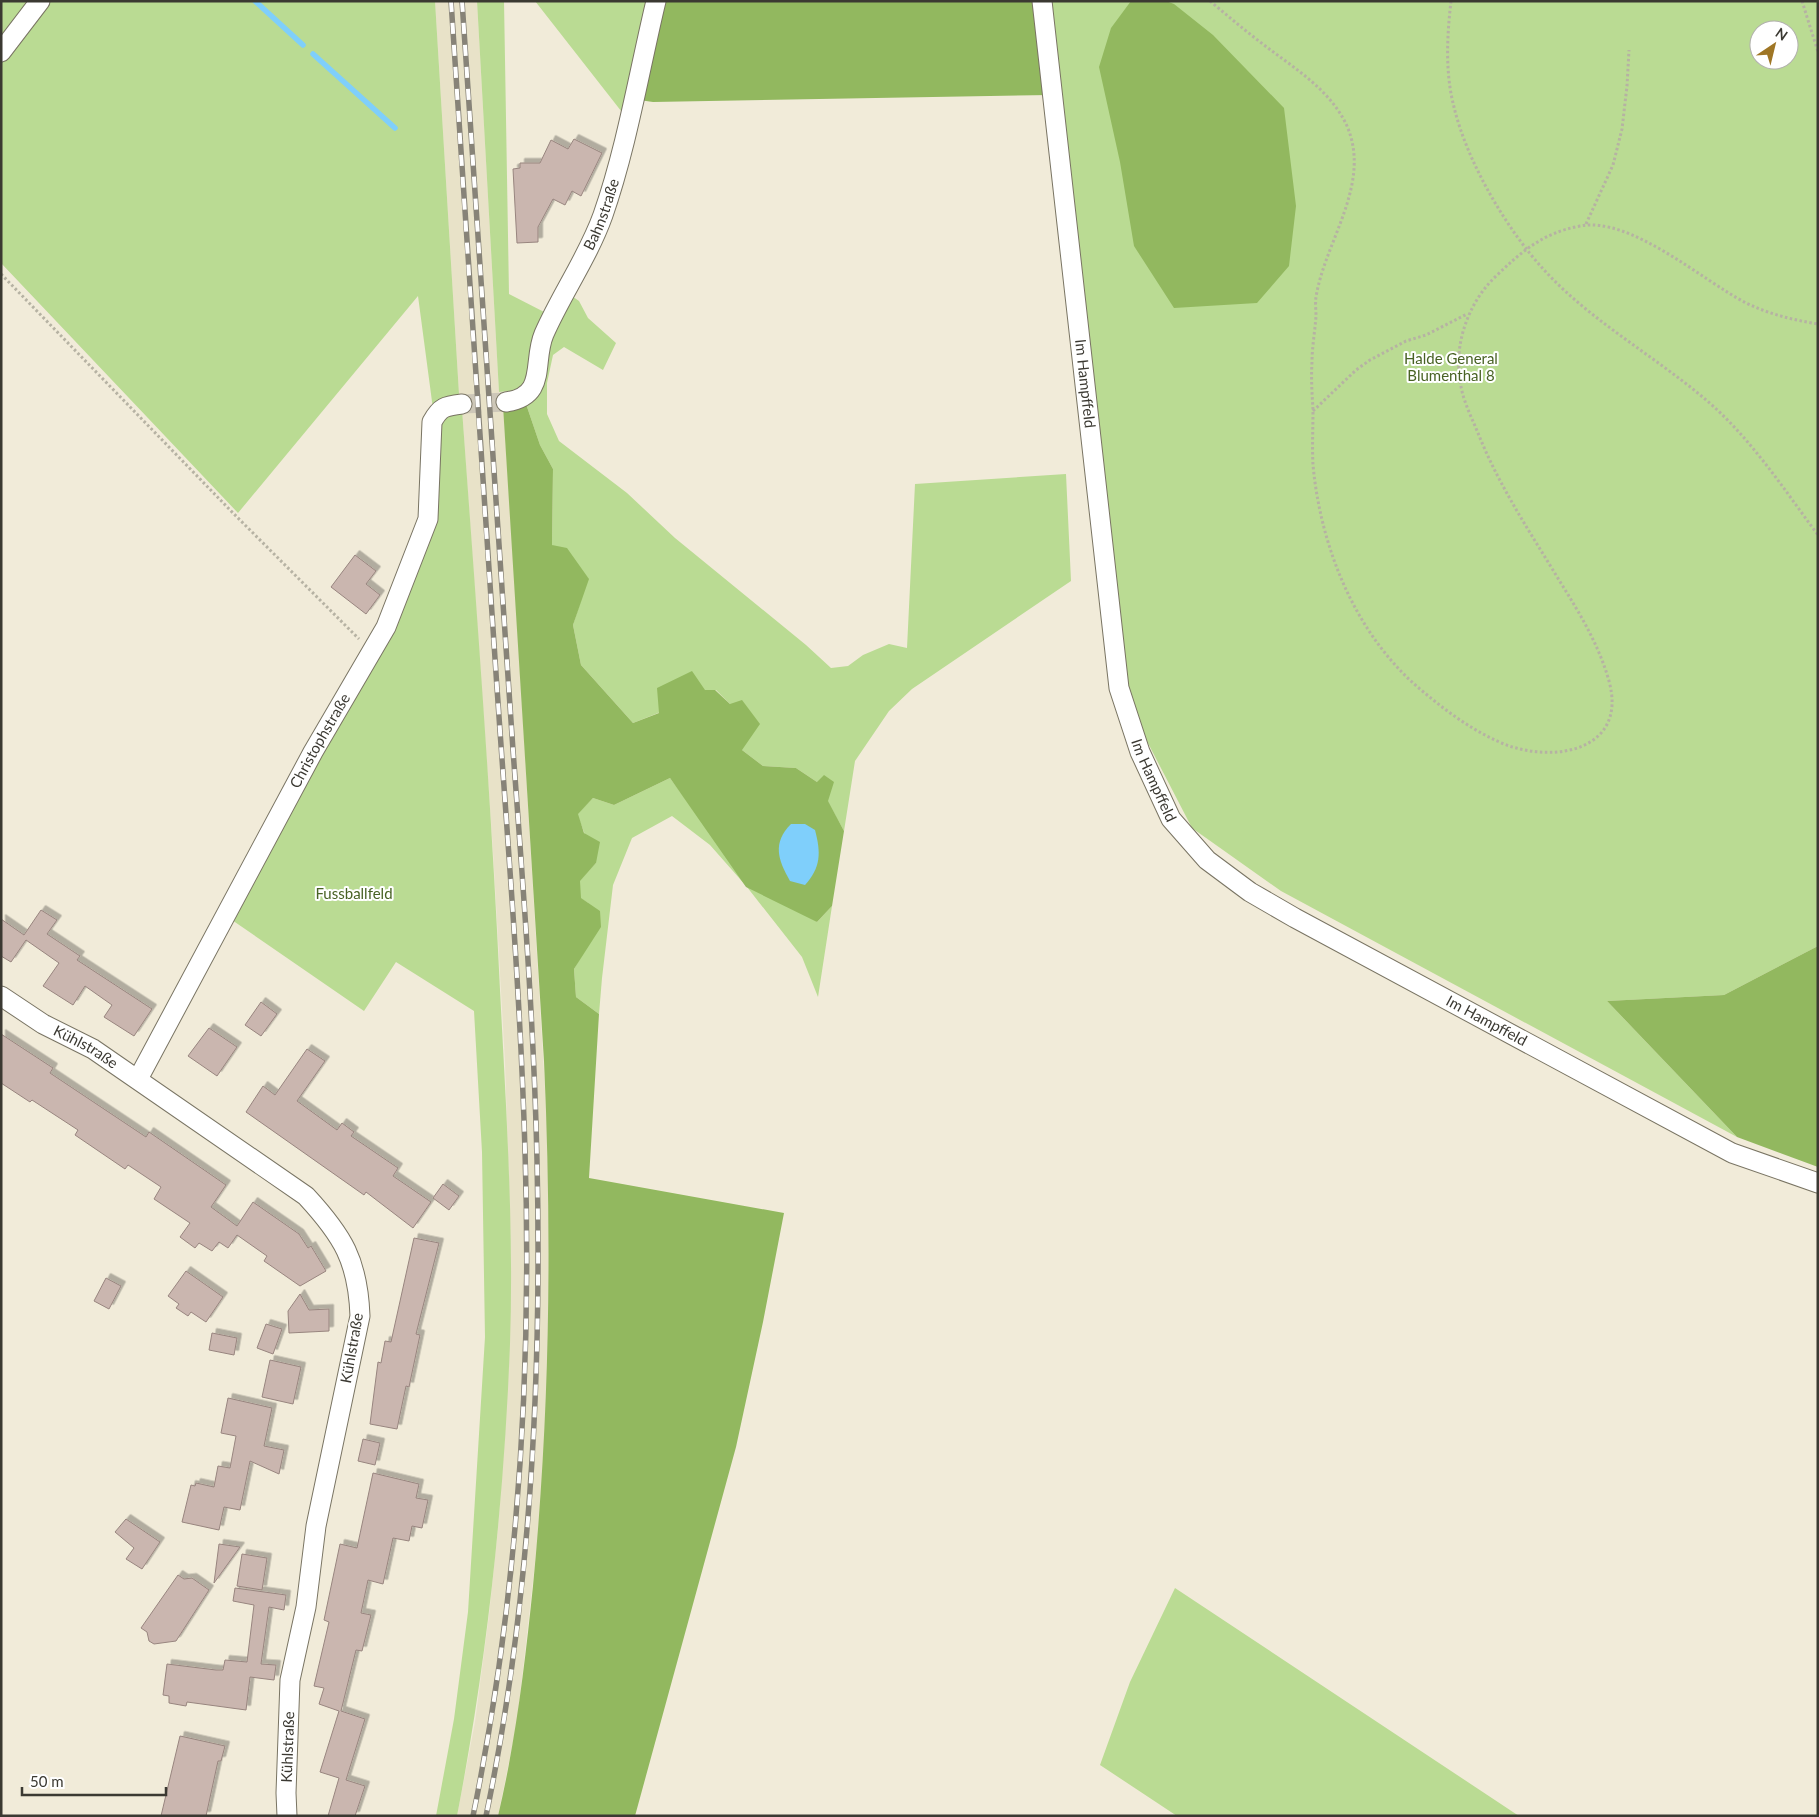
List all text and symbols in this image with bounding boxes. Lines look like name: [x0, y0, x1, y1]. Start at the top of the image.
north arrow: [1749, 20, 1799, 70]
text: N: [1772, 24, 1791, 44]
street label: Bahnstraße: [579, 176, 622, 253]
street label: Im Hampffeld: [1072, 338, 1100, 429]
park label: Halde General Blumenthal 8: [1404, 349, 1498, 384]
street label: Christophstraße: [285, 690, 353, 791]
street label: Im Hampffeld: [1128, 736, 1181, 824]
park label: Fussballfeld: [315, 884, 393, 902]
street label: Im Hampffeld: [1443, 991, 1530, 1049]
street label: Kühlstraße: [51, 1021, 122, 1072]
street label: Kühlstraße: [336, 1311, 366, 1384]
street label: Kühlstraße: [277, 1711, 297, 1783]
scale bar: [22, 1764, 166, 1796]
text: 50 m: [30, 1772, 64, 1790]

